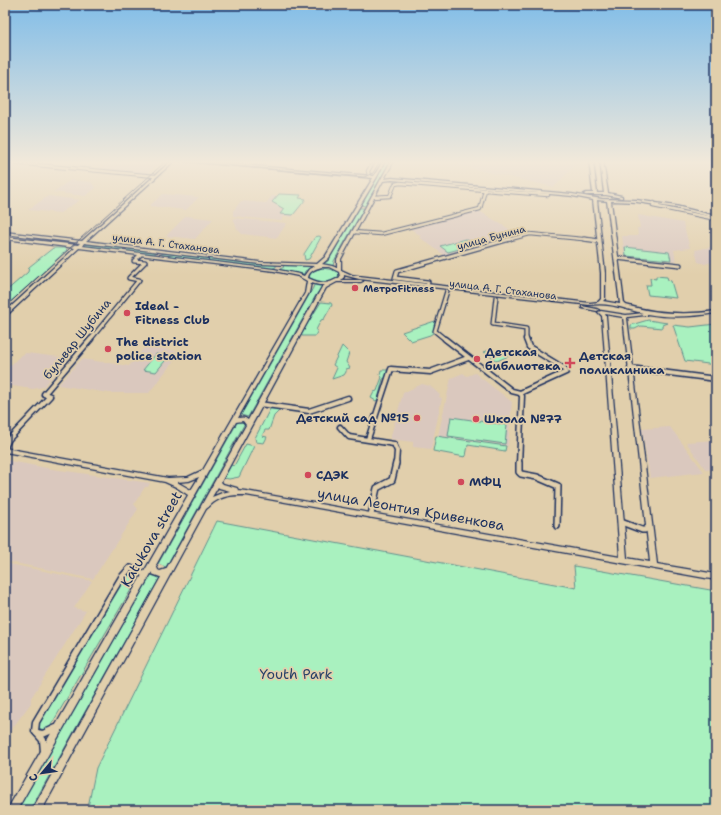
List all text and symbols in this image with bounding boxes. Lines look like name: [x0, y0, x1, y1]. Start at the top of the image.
street label: улица Бунина: [456, 222, 527, 253]
street label: улица А. Г. Стаханова: [112, 230, 221, 257]
street label: улица А. Г. Стаханова: [449, 276, 558, 303]
place label: МетроFitness: [363, 282, 434, 295]
marker: МетроFitness: [350, 283, 360, 293]
street label: бульвар Шубина: [39, 295, 115, 383]
place label: Ideal - Fitness Club: [135, 298, 210, 328]
marker: Ideal - Fitness Club: [122, 308, 132, 318]
place label: The district police station: [116, 334, 202, 364]
marker: The district police station: [103, 344, 113, 354]
place label: Детская библиотека: [485, 344, 561, 374]
place label: Детская поликлиника: [579, 348, 665, 378]
marker: Детская библиотека: [472, 354, 482, 364]
marker: Детская поликлиника: [564, 357, 576, 369]
place label: Детский сад №15: [296, 410, 409, 426]
place label: Школа №77: [484, 411, 563, 427]
marker: Детский сад №15: [412, 413, 422, 423]
marker: Школа №77: [471, 414, 481, 424]
place label: СДЭК: [316, 467, 350, 483]
marker: СДЭК: [303, 470, 313, 480]
place label: МФЦ: [469, 474, 501, 490]
marker: МФЦ: [456, 477, 466, 487]
street label: улица Леонтия Кривенкова: [316, 484, 506, 534]
street label: Katukova street: [116, 488, 186, 590]
park label: Youth Park: [259, 665, 333, 683]
north arrow: [22, 753, 62, 793]
text: С: [25, 771, 42, 784]

